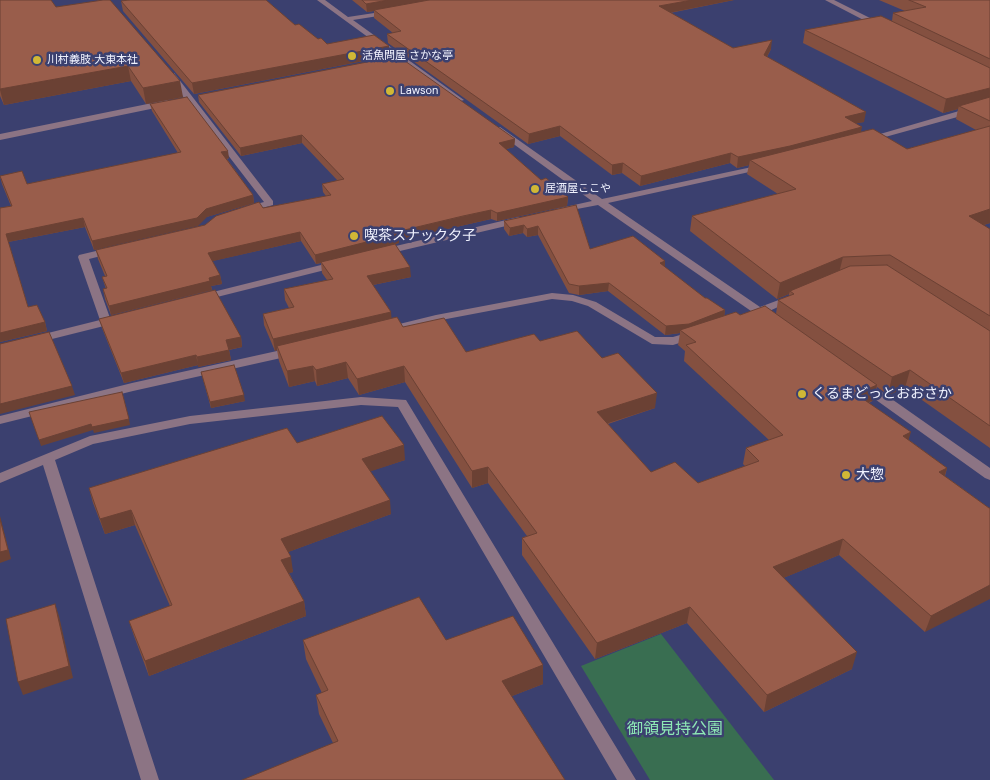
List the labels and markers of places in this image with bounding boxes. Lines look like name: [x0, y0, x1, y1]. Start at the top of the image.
place label: 活魚問屋 さかな亭: [362, 49, 453, 63]
marker: 活魚問屋 さかな亭: [346, 50, 358, 62]
place label: 川村義肢 大東本社: [47, 53, 138, 67]
marker: 川村義肢 大東本社: [31, 54, 43, 66]
place label: Lawson: [400, 84, 438, 98]
marker: Lawson: [384, 85, 396, 97]
place label: 居酒屋ここや: [545, 182, 611, 196]
marker: 居酒屋ここや: [529, 183, 541, 195]
place label: 喫茶スナック夕子: [364, 228, 476, 244]
marker: 喫茶スナック夕子: [348, 230, 360, 242]
place label: くるまどっとおおさか: [812, 386, 952, 402]
marker: くるまどっとおおさか: [796, 388, 808, 400]
place label: 大惣: [856, 467, 884, 483]
marker: 大惣: [840, 469, 852, 481]

